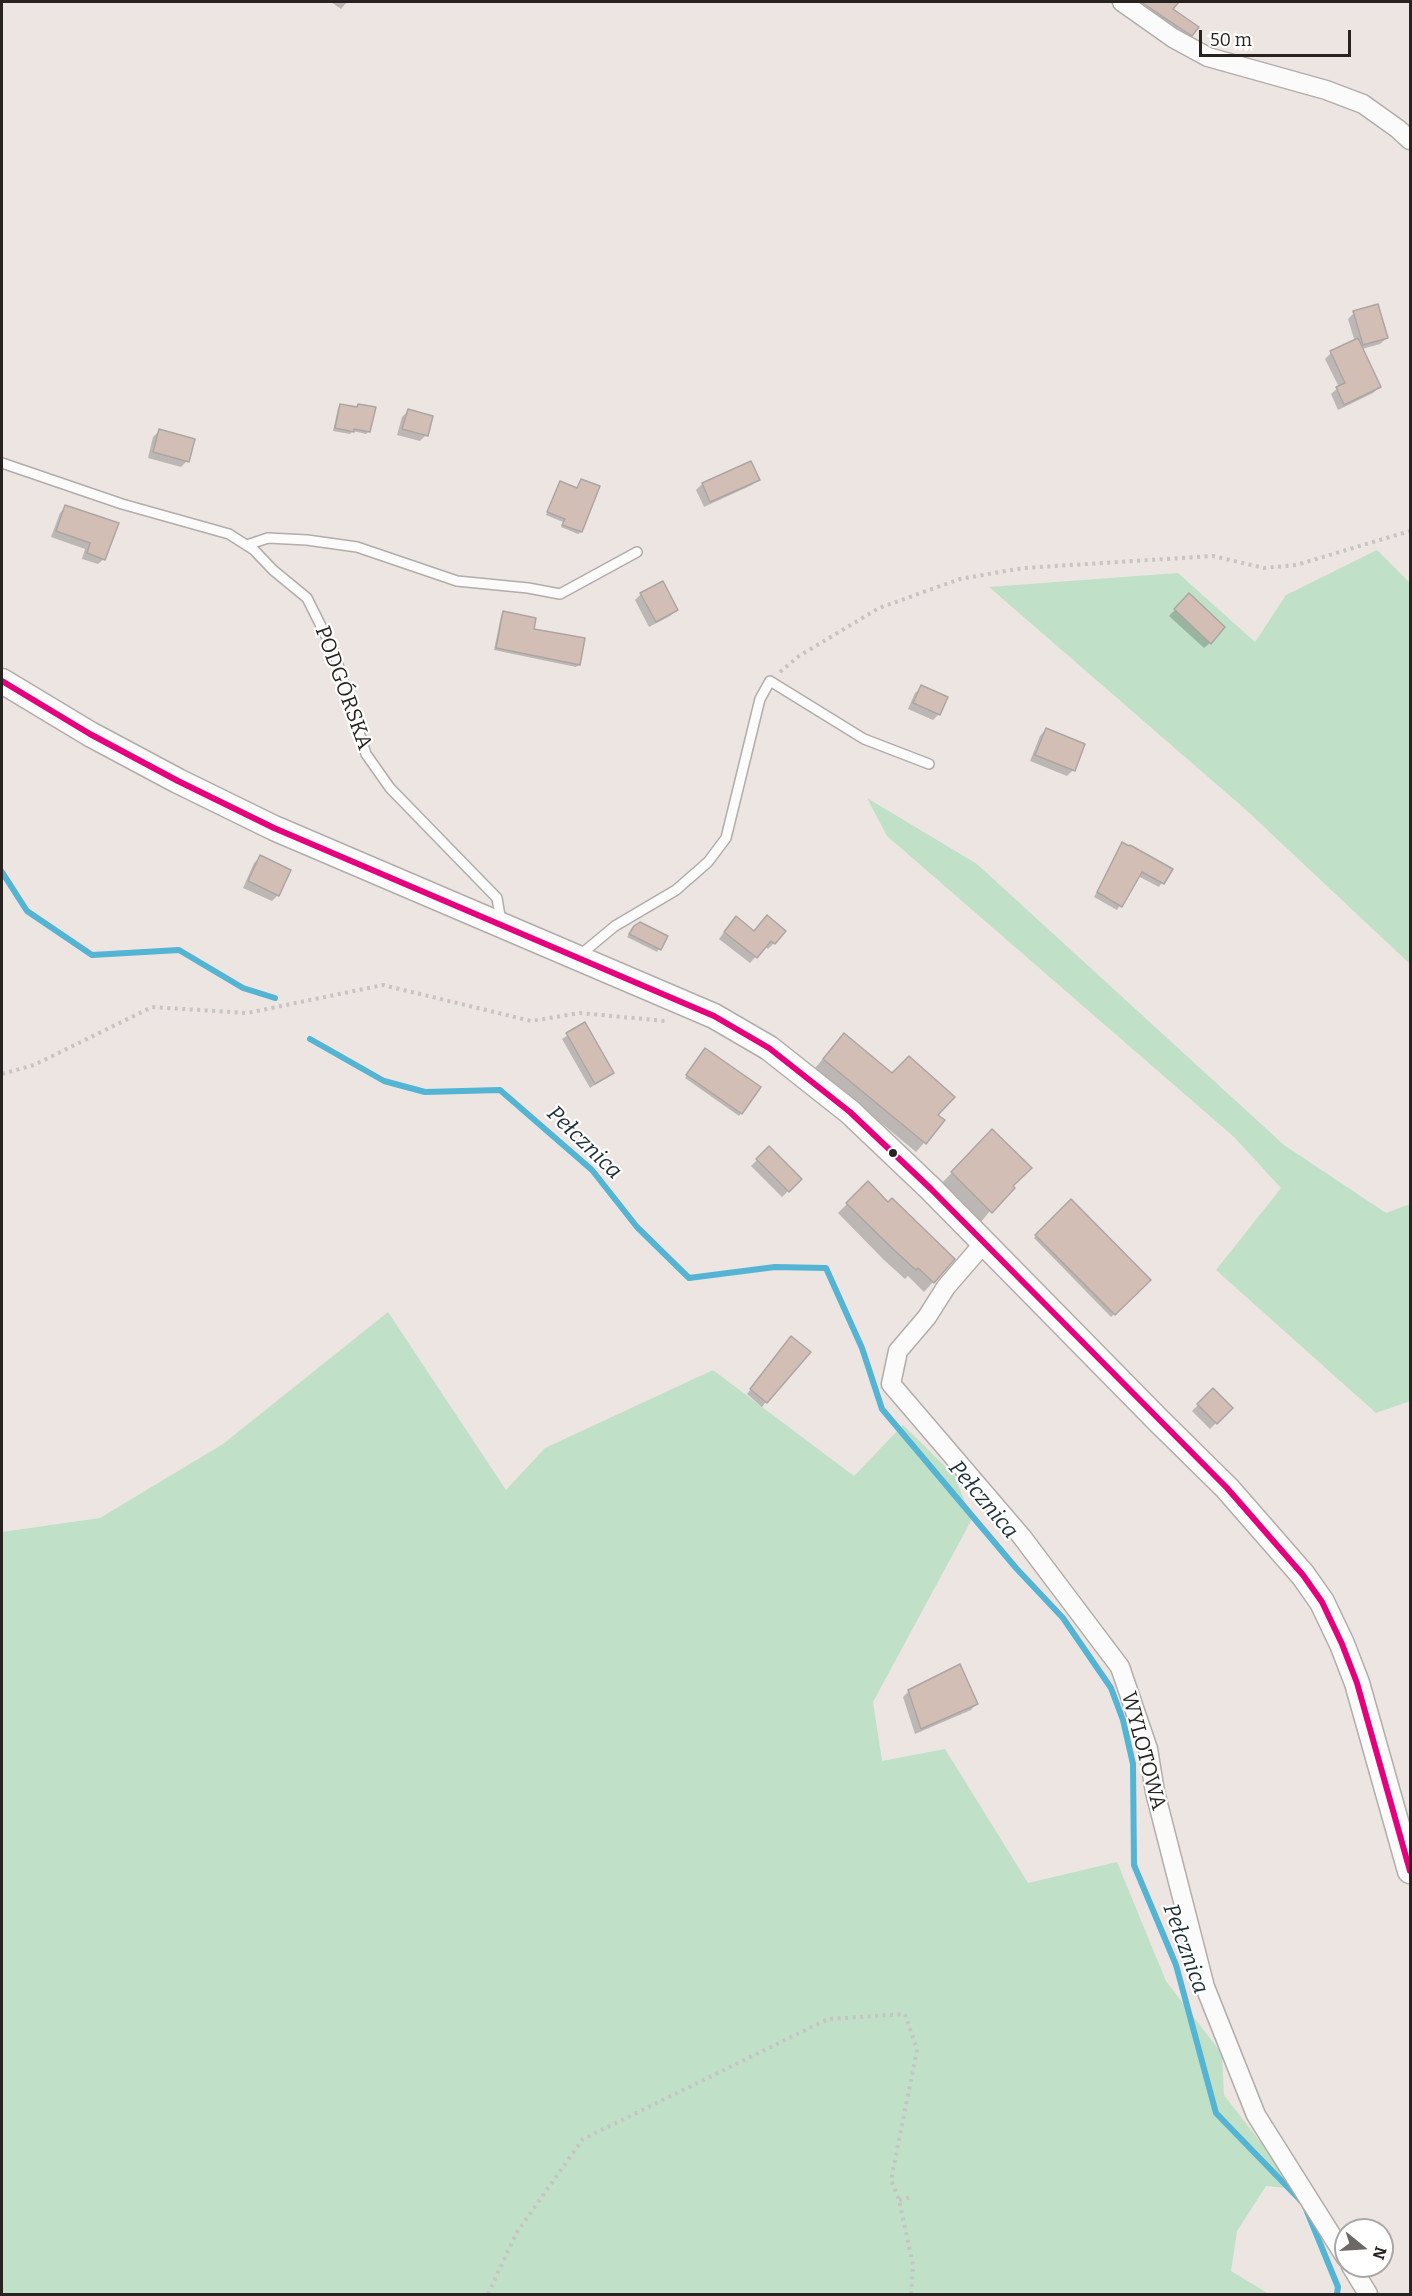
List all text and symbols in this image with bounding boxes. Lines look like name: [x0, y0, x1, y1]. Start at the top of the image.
scale bar: [1202, 18, 1354, 56]
text: 50 m: [1210, 29, 1252, 51]
street label: PODGÓRSKA: [309, 623, 377, 753]
water label: Pełcznica: [541, 1101, 627, 1185]
unlabelled marker: [887, 1147, 899, 1159]
water label: Pełcznica: [943, 1456, 1023, 1544]
street label: WYLOTOWA: [1115, 1689, 1171, 1813]
water label: Pełcznica: [1157, 1900, 1213, 1998]
north arrow: [1334, 2218, 1394, 2278]
text: N: [1369, 2244, 1391, 2262]

